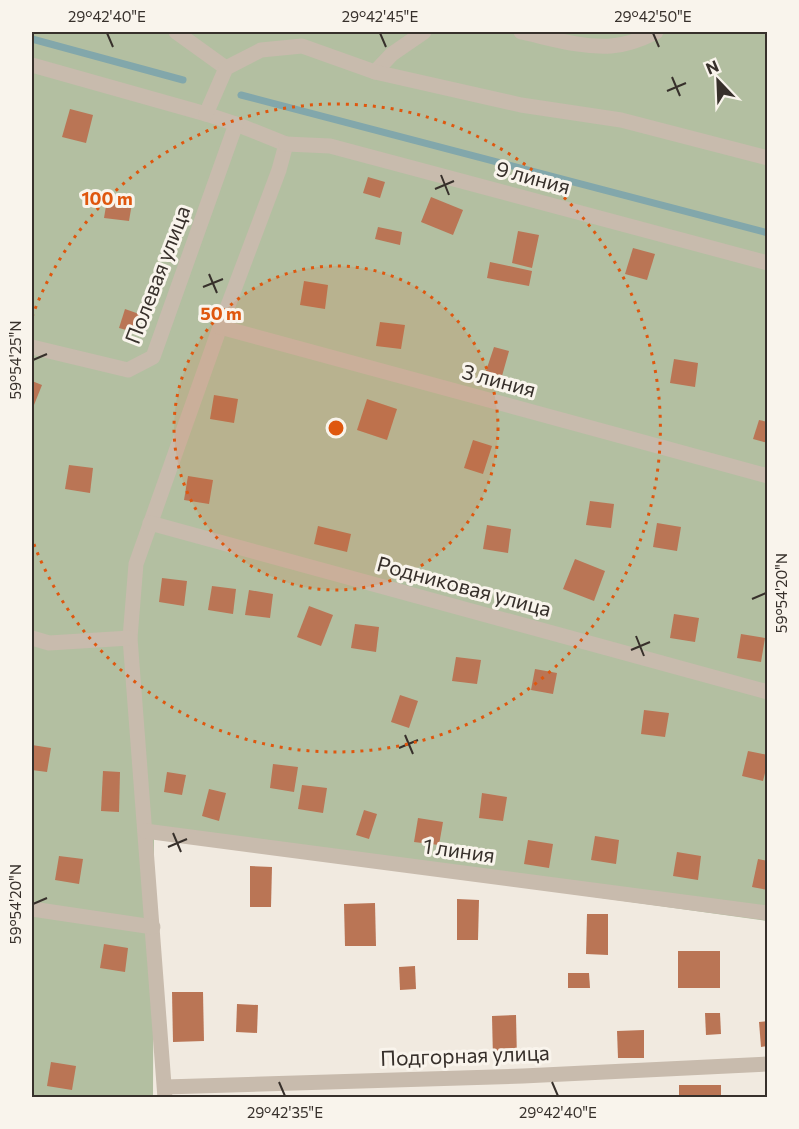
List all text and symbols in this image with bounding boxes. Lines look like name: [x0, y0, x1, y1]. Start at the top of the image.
text: 29°42'40"E: [68, 7, 146, 25]
text: 29°42'45"E: [342, 7, 418, 25]
text: 29°42'50"E: [614, 7, 692, 25]
north arrow: [688, 51, 748, 111]
text: N: [703, 56, 721, 78]
street label: 9 линия: [493, 155, 573, 198]
text: 100 m: [81, 187, 133, 209]
street label: Полевая улица: [119, 202, 194, 347]
text: 50 m: [200, 302, 242, 324]
text: 59°54'25"N: [6, 320, 24, 400]
street label: 3 линия: [460, 358, 539, 401]
centre of rings: [326, 418, 346, 438]
street label: Родниковая улица: [375, 550, 554, 621]
text: 59°54'20"N: [772, 553, 790, 633]
street label: 1 линия: [422, 832, 497, 867]
text: 59°54'20"N: [6, 864, 24, 944]
street label: Подгорная улица: [380, 1039, 550, 1070]
text: 29°42'35"E: [247, 1103, 323, 1121]
text: 29°42'40"E: [519, 1103, 597, 1121]

